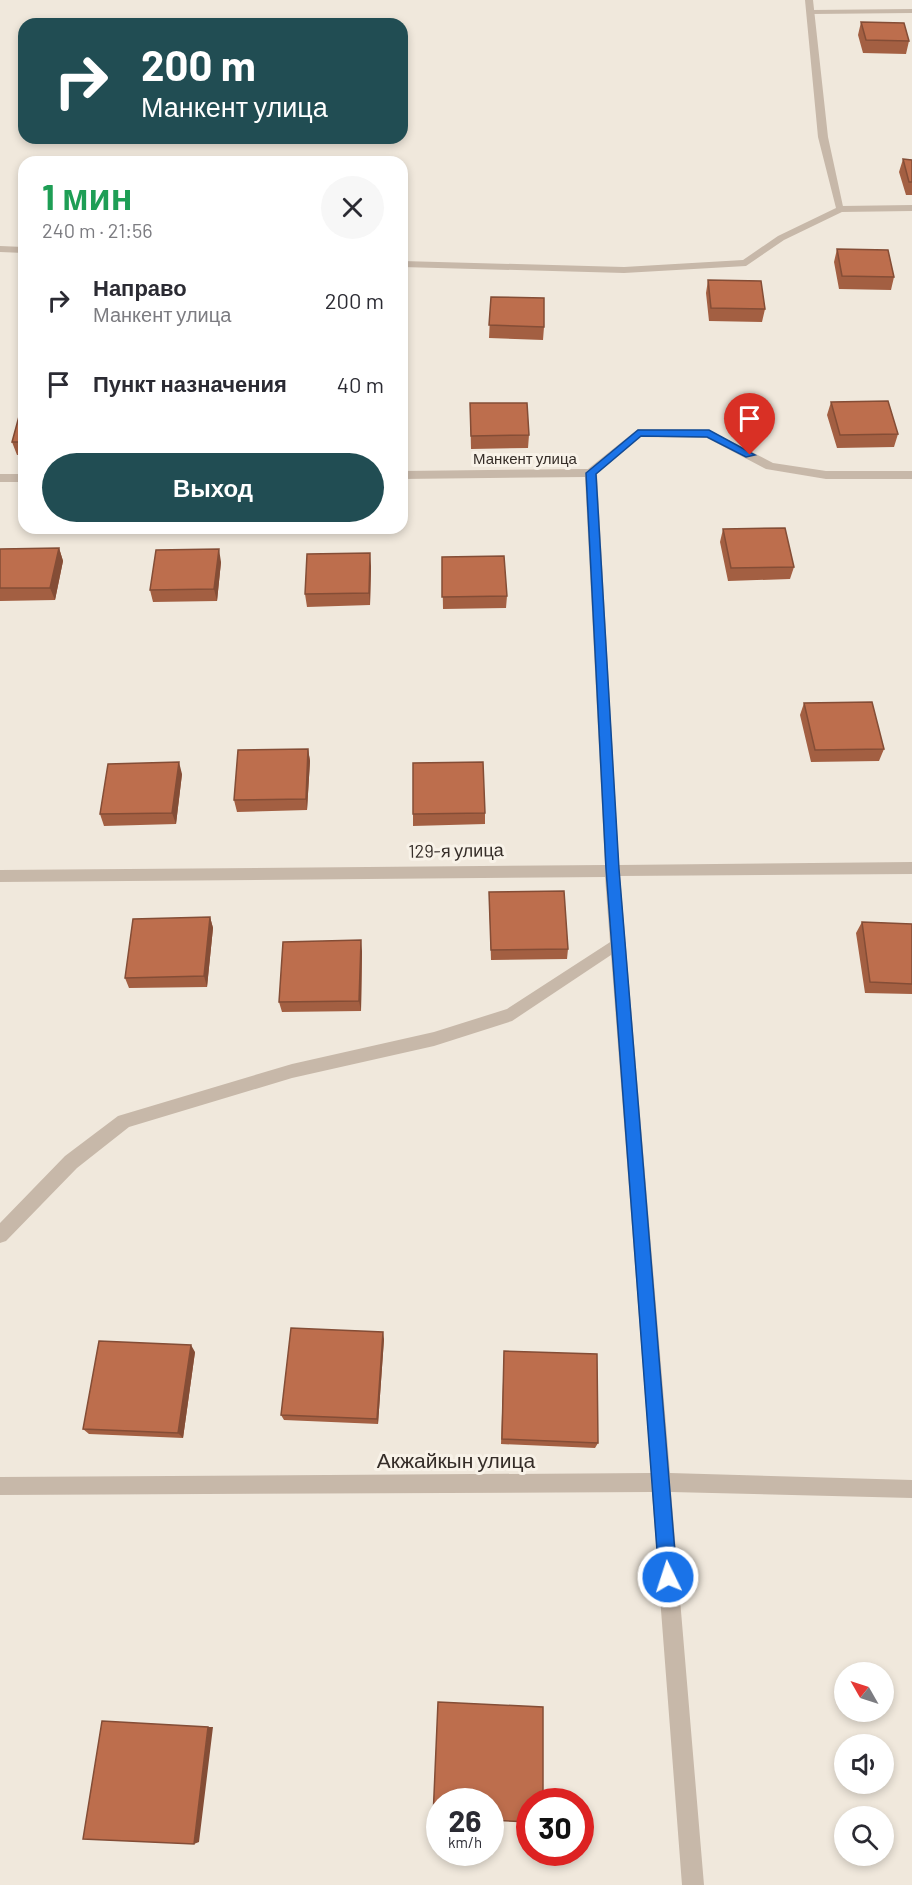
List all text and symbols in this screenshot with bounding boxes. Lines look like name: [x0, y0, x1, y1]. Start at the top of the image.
text: 200 m: [141, 39, 256, 89]
icon: right: [42, 42, 120, 120]
text: Манкент улица: [141, 90, 328, 122]
text: 1 мин: [42, 174, 132, 217]
button: close: [321, 176, 384, 239]
text: 240 m · 21:56: [42, 218, 153, 242]
text: Направо: [93, 274, 187, 300]
icon: right: [42, 284, 75, 317]
text: 200 m: [325, 287, 384, 313]
text: Манкент улица: [93, 302, 231, 326]
icon: arrive: [42, 368, 75, 401]
text: Пункт назначения: [93, 370, 287, 396]
text: 40 m: [337, 371, 384, 397]
pin: [724, 393, 775, 455]
icon: arrive: [733, 402, 766, 435]
street label: Манкент улица: [473, 449, 578, 467]
button: Выход: [42, 453, 384, 522]
street label: 129-я улица: [408, 838, 505, 862]
street label: Акжайкын улица: [377, 1447, 536, 1472]
position arrow: [636, 1545, 700, 1609]
north arrow: [834, 1662, 894, 1722]
map controls: [834, 1662, 894, 1866]
button: sound: [834, 1734, 894, 1794]
speed limit sign: 30: [516, 1788, 594, 1866]
text: 26: [449, 1802, 481, 1838]
button: search: [834, 1806, 894, 1866]
text: km/h: [448, 1833, 482, 1851]

